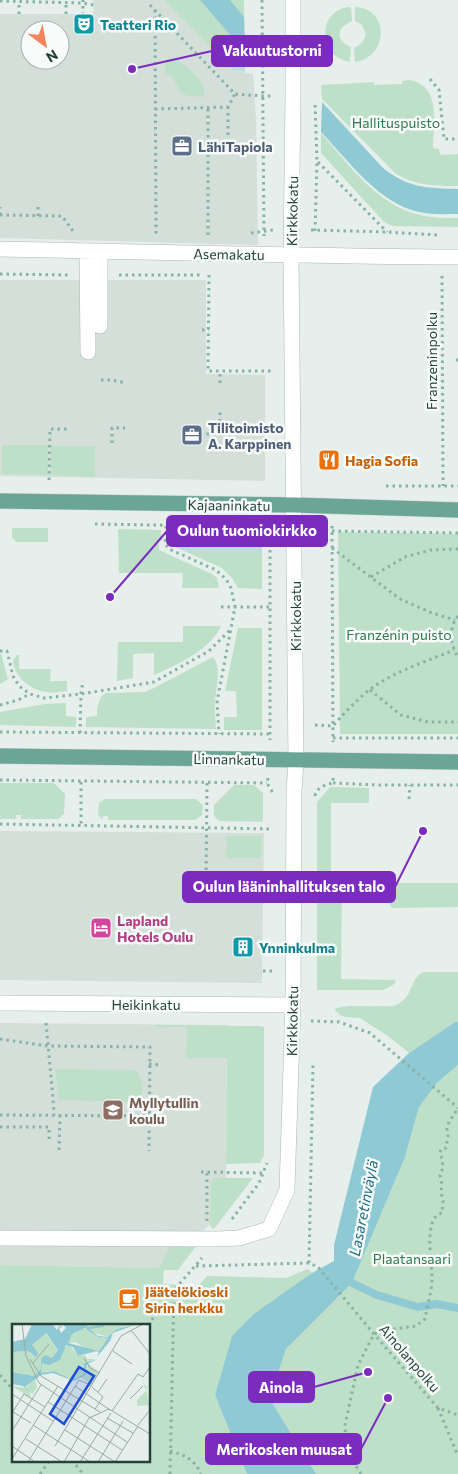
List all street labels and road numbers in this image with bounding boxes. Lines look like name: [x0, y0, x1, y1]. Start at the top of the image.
street label: Kirkkokatu: [283, 176, 301, 246]
street label: Asemakatu: [193, 245, 265, 263]
street label: Franzeninpolku: [423, 312, 440, 410]
street label: Kajaaninkatu: [187, 496, 271, 514]
street label: Kirkkokatu: [287, 581, 304, 651]
street label: Linnankatu: [193, 750, 265, 768]
street label: Kirkkokatu: [283, 986, 301, 1056]
street label: Heikinkatu: [111, 996, 181, 1013]
street label: Ainolanpolku: [376, 1321, 444, 1395]

